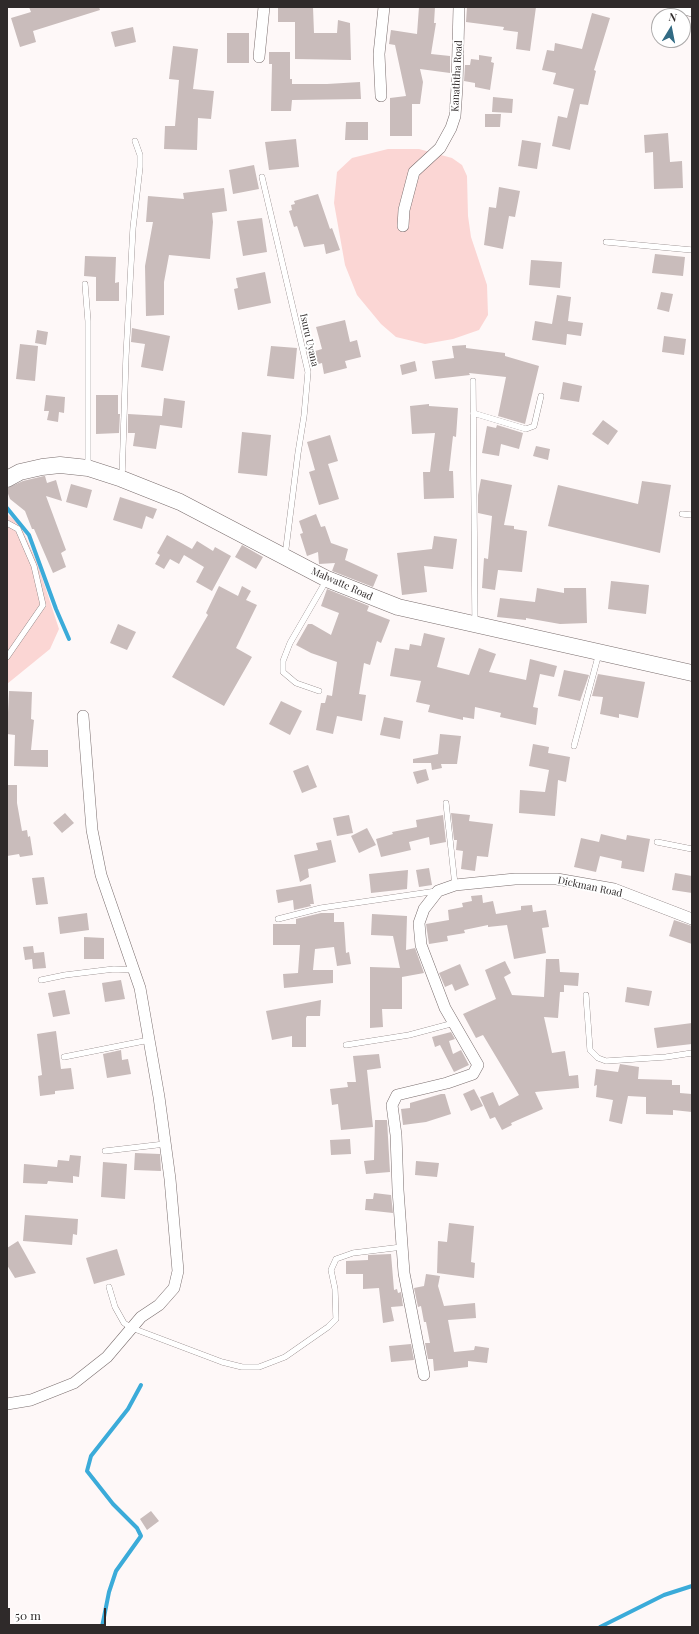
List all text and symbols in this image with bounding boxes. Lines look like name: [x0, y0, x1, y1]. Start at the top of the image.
north arrow: [651, 8, 691, 48]
text: N: [668, 9, 678, 25]
street label: Kanaththa Road: [449, 40, 465, 112]
street label: Isuru Uyana: [297, 312, 321, 368]
street label: Malwatte Road: [309, 565, 375, 603]
street label: Dickman Road: [557, 874, 623, 900]
scale bar: [10, 1600, 108, 1626]
text: 50 m: [15, 1607, 41, 1623]

